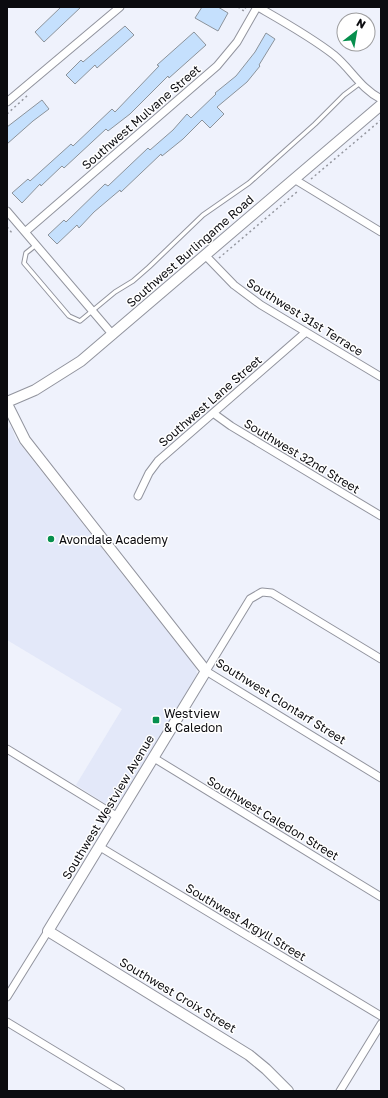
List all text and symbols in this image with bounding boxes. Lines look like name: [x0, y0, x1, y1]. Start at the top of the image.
north arrow: [336, 12, 376, 52]
text: N: [354, 15, 368, 31]
street label: Southwest Mulvane Street: [79, 61, 203, 173]
street label: Southwest Burlingame Road: [123, 192, 257, 310]
street label: Southwest 31st Terrace: [244, 275, 366, 359]
street label: Southwest Lane Street: [155, 352, 265, 450]
street label: Southwest 32nd Street: [241, 416, 363, 497]
place label: Avondale Academy: [59, 532, 168, 547]
marker: Avondale Academy: [46, 534, 56, 544]
street label: Southwest Clontarf Street: [213, 655, 349, 747]
place label: Westview & Caledon: [164, 706, 223, 735]
marker: Westview & Caledon: [151, 715, 161, 725]
street label: Southwest Westview Avenue: [59, 732, 157, 882]
street label: Southwest Caledon Street: [204, 773, 342, 863]
street label: Southwest Argyll Street: [183, 880, 309, 964]
street label: Southwest Croix Street: [117, 954, 239, 1036]

